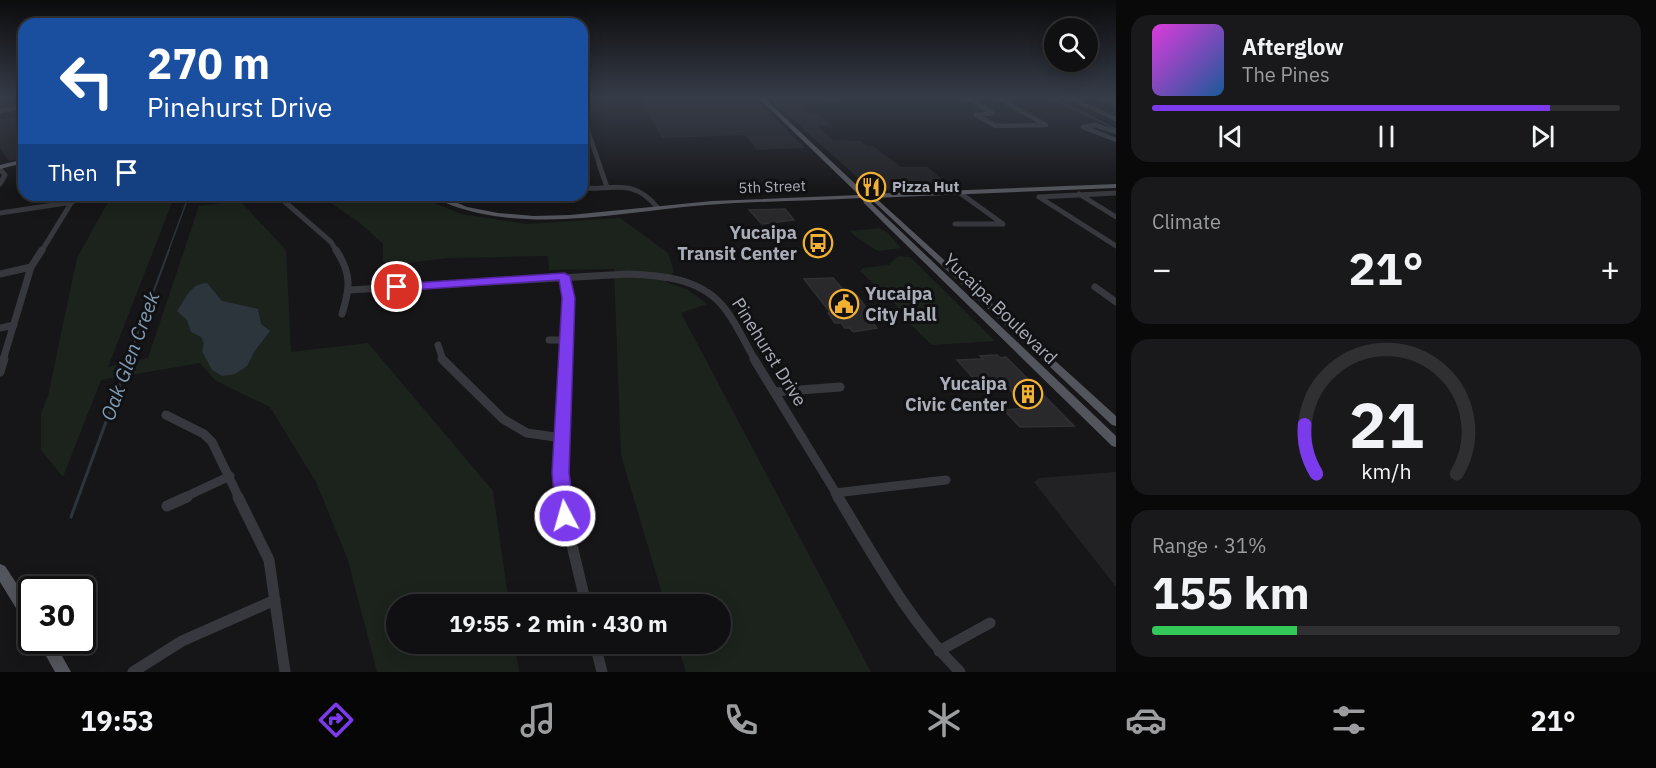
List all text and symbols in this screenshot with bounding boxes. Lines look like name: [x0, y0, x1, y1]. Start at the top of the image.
map controls: [1044, 18, 1098, 72]
button: search: [1044, 18, 1098, 72]
text: Afterglow: [1242, 32, 1344, 61]
text: 270 m: [147, 36, 270, 91]
icon: left: [48, 42, 126, 120]
text: The Pines: [1242, 61, 1330, 88]
text: Pinehurst Drive: [147, 89, 332, 124]
icon: previous: [1214, 120, 1247, 153]
icon: pause: [1370, 120, 1403, 153]
icon: next: [1526, 120, 1559, 153]
icon: arrive: [110, 156, 143, 189]
text: Then: [48, 158, 98, 187]
restaurant icon: Pizza Hut: [855, 171, 887, 203]
street label: 5th Street: [738, 176, 806, 197]
place label: Pizza Hut: [892, 177, 960, 196]
text: Climate: [1152, 208, 1221, 235]
place label: Yucaipa Transit Center: [677, 221, 797, 265]
bus stop icon: Yucaipa Transit Center: [802, 227, 834, 259]
text: 21°: [1348, 239, 1424, 297]
text: −: [1152, 247, 1172, 290]
text: +: [1600, 247, 1620, 290]
street label: Yucaipa Boulevard: [938, 248, 1062, 369]
pin: [371, 261, 422, 312]
icon: arrive: [380, 270, 413, 303]
place label: Yucaipa City Hall: [865, 282, 937, 326]
water label: Oak Glen Creek: [94, 287, 166, 424]
public building icon: Yucaipa City Hall: [828, 288, 860, 320]
street label: Pinehurst Drive: [727, 293, 812, 410]
place label: Yucaipa Civic Center: [905, 372, 1007, 416]
building icon: Yucaipa Civic Center: [1012, 378, 1044, 410]
text: 21: [1349, 384, 1423, 465]
text: km/h: [1361, 457, 1411, 485]
position arrow: [533, 484, 597, 548]
text: Range · 31%: [1152, 532, 1267, 559]
text: 155 km: [1152, 563, 1310, 621]
speed limit sign: 30: [18, 576, 96, 654]
text: 19:55 · 2 min · 430 m: [449, 609, 668, 638]
icon: directions: [315, 699, 357, 741]
icon: music: [517, 699, 559, 741]
icon: phone: [720, 699, 762, 741]
icon: climate: [923, 699, 965, 741]
icon: car: [1125, 699, 1167, 741]
icon: filters: [1328, 699, 1370, 741]
text: 19:53: [80, 703, 154, 738]
text: 21°: [1531, 703, 1576, 738]

